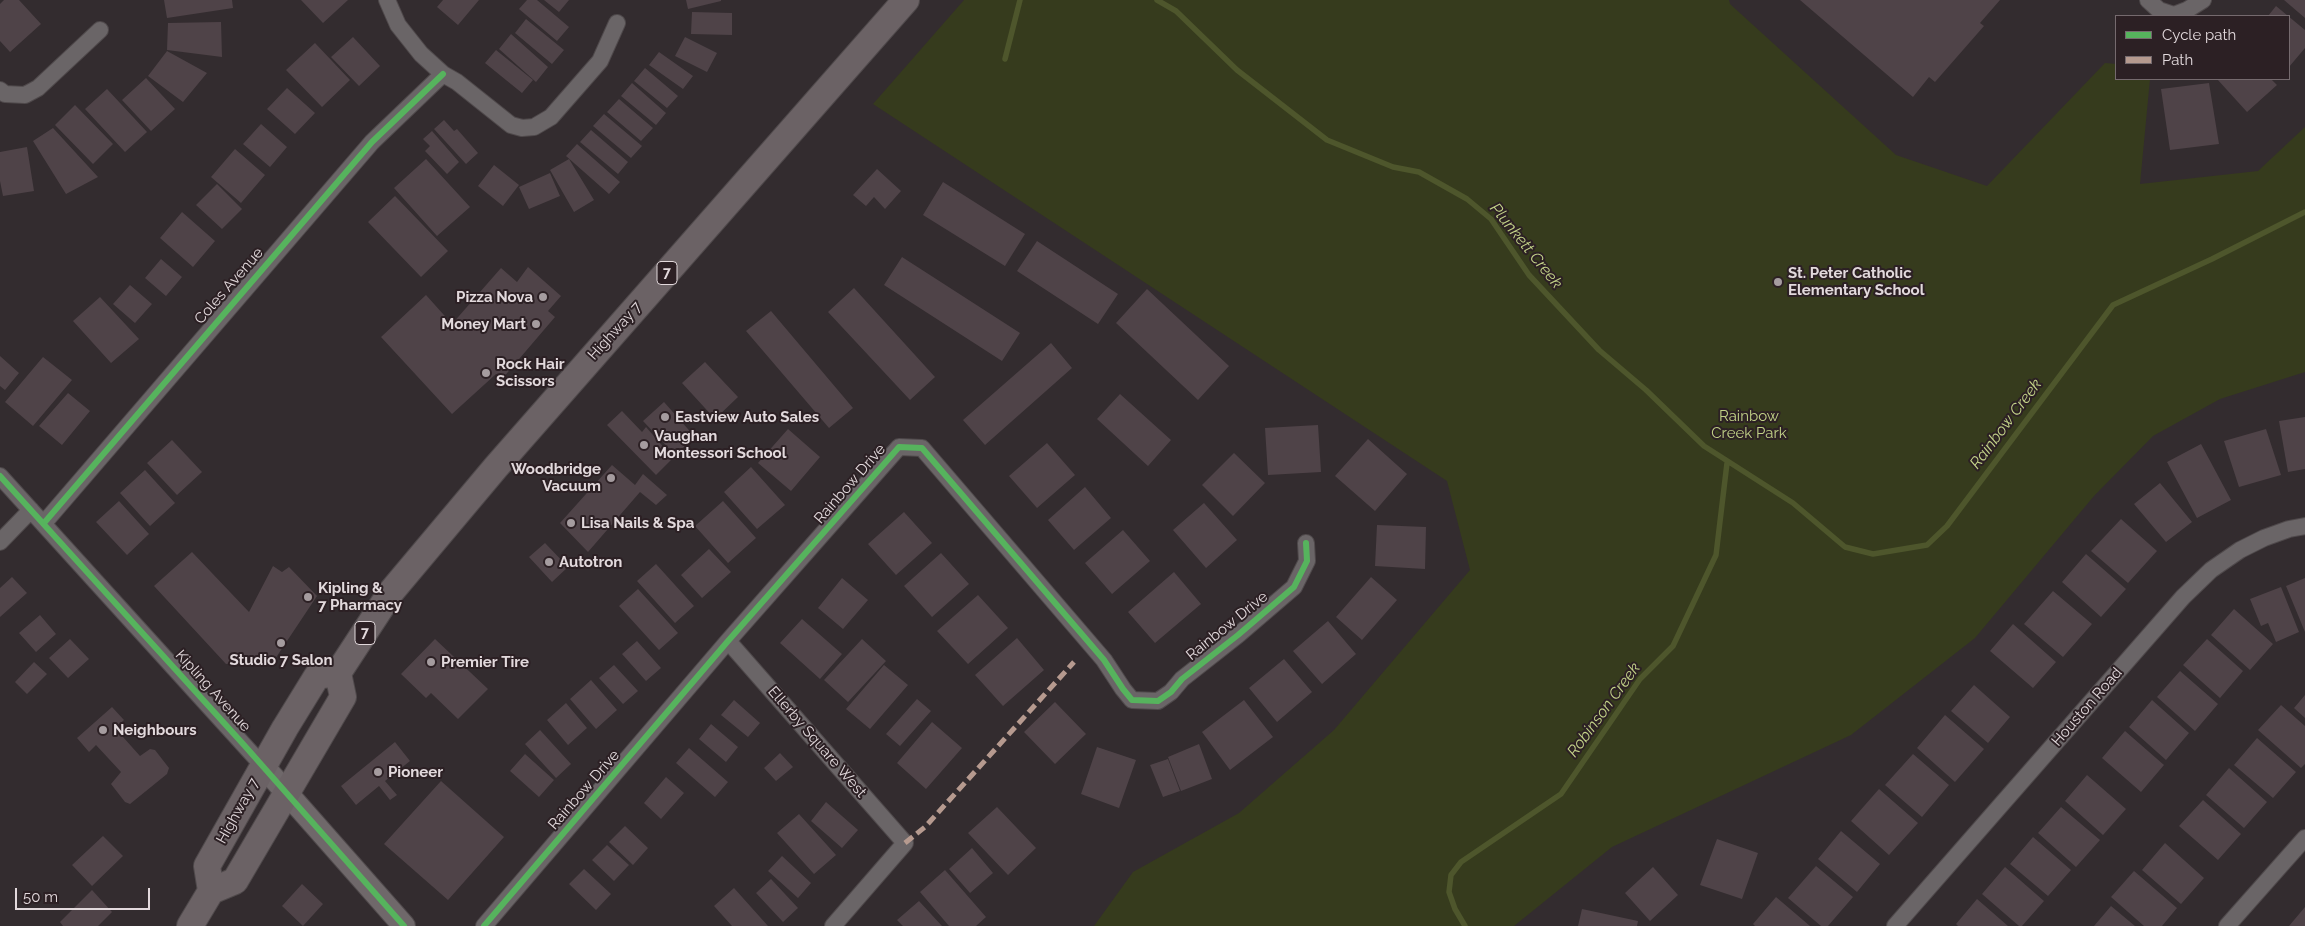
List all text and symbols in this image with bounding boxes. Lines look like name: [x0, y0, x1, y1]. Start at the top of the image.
legend: [2115, 15, 2290, 80]
text: Cycle path: [2162, 26, 2236, 44]
text: Path: [2162, 51, 2193, 69]
water label: Plunkett Creek: [1486, 199, 1566, 293]
street label: Coles Avenue: [191, 244, 267, 328]
road number: 7: [657, 262, 677, 284]
place label: St. Peter Catholic Elementary School: [1788, 264, 1924, 299]
marker: St. Peter Catholic Elementary School: [1772, 276, 1784, 288]
place label: Pizza Nova: [456, 288, 533, 306]
marker: Pizza Nova: [537, 291, 549, 303]
street label: Highway 7: [584, 298, 646, 364]
place label: Money Mart: [441, 315, 526, 333]
marker: Money Mart: [530, 318, 542, 330]
place label: Rock Hair Scissors: [496, 355, 565, 390]
marker: Rock Hair Scissors: [480, 367, 492, 379]
water label: Rainbow Creek: [1966, 375, 2046, 473]
park label: Rainbow Creek Park: [1711, 407, 1787, 442]
place label: Eastview Auto Sales: [675, 408, 819, 426]
marker: Eastview Auto Sales: [659, 411, 671, 423]
place label: Vaughan Montessori School: [654, 427, 786, 462]
marker: Vaughan Montessori School: [638, 439, 650, 451]
street label: Rainbow Drive: [811, 441, 889, 527]
place label: Woodbridge Vacuum: [511, 460, 601, 495]
marker: Woodbridge Vacuum: [605, 472, 617, 484]
place label: Lisa Nails & Spa: [581, 514, 694, 532]
marker: Lisa Nails & Spa: [565, 517, 577, 529]
place label: Autotron: [559, 553, 622, 571]
marker: Autotron: [543, 556, 555, 568]
place label: Kipling & 7 Pharmacy: [318, 579, 402, 614]
street label: Rainbow Drive: [1183, 588, 1271, 664]
marker: Kipling & 7 Pharmacy: [302, 591, 314, 603]
road number: 7: [355, 622, 375, 644]
marker: Studio 7 Salon: [275, 637, 287, 649]
street label: Kipling Avenue: [172, 646, 254, 736]
place label: Studio 7 Salon: [230, 651, 332, 669]
place label: Premier Tire: [441, 653, 529, 671]
marker: Premier Tire: [425, 656, 437, 668]
water label: Robinson Creek: [1563, 659, 1645, 761]
street label: Houston Road: [2048, 664, 2126, 750]
street label: Ellerby Square West: [764, 683, 870, 801]
place label: Neighbours: [113, 721, 197, 739]
marker: Neighbours: [97, 724, 109, 736]
street label: Rainbow Drive: [545, 747, 623, 833]
place label: Pioneer: [388, 763, 443, 781]
marker: Pioneer: [372, 766, 384, 778]
street label: Highway 7: [213, 775, 263, 847]
scale bar: [18, 878, 152, 910]
text: 50 m: [23, 888, 58, 906]

